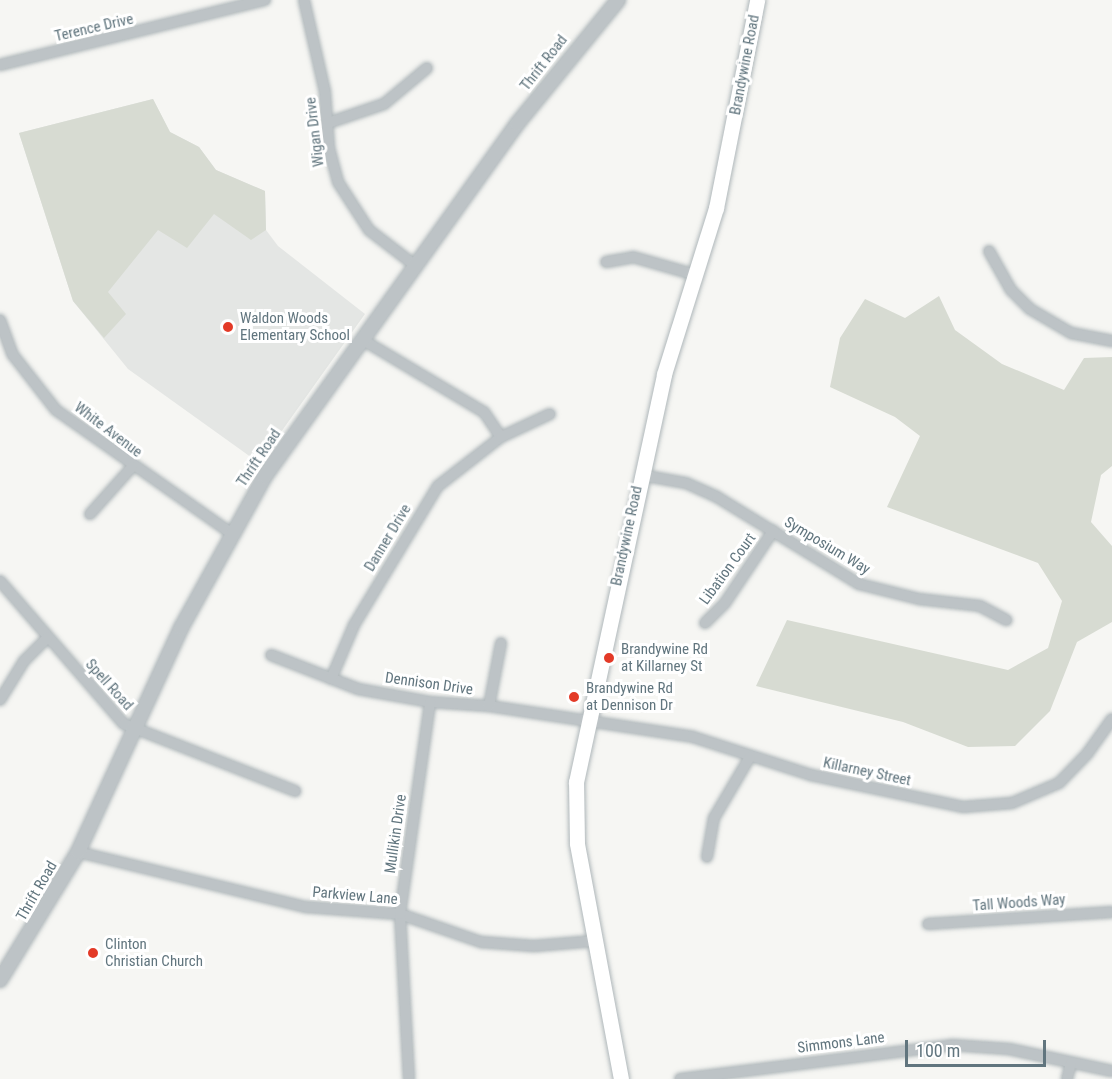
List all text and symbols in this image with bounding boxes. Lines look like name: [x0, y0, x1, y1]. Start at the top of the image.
street label: Terence Drive: [53, 10, 135, 46]
street label: Brandywine Road: [726, 13, 764, 117]
street label: Thrift Road: [517, 32, 571, 94]
street label: Wigan Drive: [302, 96, 328, 168]
place label: Waldon Woods Elementary School: [240, 309, 350, 344]
marker: Waldon Woods Elementary School: [221, 320, 235, 334]
street label: White Avenue: [71, 399, 145, 461]
street label: Thrift Road: [233, 426, 285, 490]
street label: Brandywine Road: [608, 484, 646, 588]
street label: Danner Drive: [361, 501, 415, 575]
street label: Symposium Way: [781, 513, 873, 579]
street label: Libation Court: [696, 530, 760, 608]
place label: Brandywine Rd at Killarney St: [621, 640, 708, 675]
marker: Brandywine Rd at Killarney St: [602, 651, 616, 665]
street label: Spell Road: [81, 656, 137, 714]
street label: Dennison Drive: [384, 669, 474, 699]
place label: Brandywine Rd at Dennison Dr: [586, 679, 673, 714]
marker: Brandywine Rd at Dennison Dr: [567, 690, 581, 704]
street label: Killarney Street: [821, 754, 913, 790]
street label: Mullikin Drive: [382, 793, 410, 875]
street label: Thrift Road: [13, 858, 61, 924]
street label: Parkview Lane: [312, 883, 398, 909]
street label: Tall Woods Way: [972, 891, 1066, 915]
place label: Clinton Christian Church: [105, 935, 203, 970]
marker: Clinton Christian Church: [86, 946, 100, 960]
scale bar: [908, 1028, 1049, 1066]
street label: Simmons Lane: [796, 1029, 886, 1057]
text: 100 m: [916, 1040, 960, 1061]

